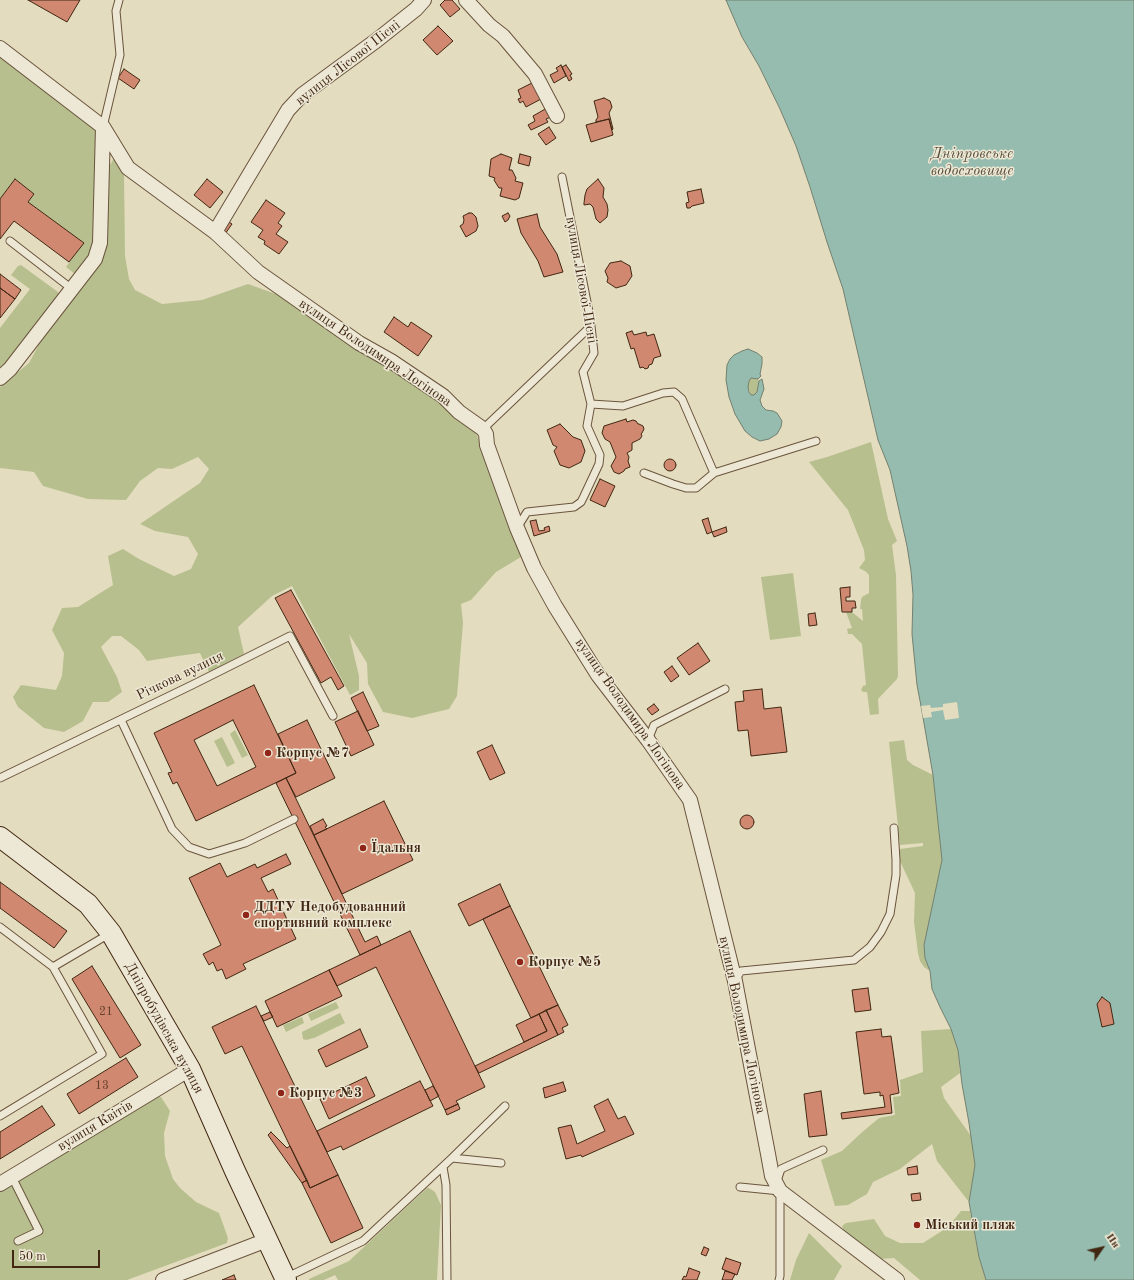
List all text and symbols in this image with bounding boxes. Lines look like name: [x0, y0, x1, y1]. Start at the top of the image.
street label: вулиця Лісової Пісні: [292, 17, 404, 109]
water label: Дніпровське водосховище: [931, 145, 1013, 180]
street label: вулиця Лісової Пісні: [562, 215, 600, 345]
street label: вулиця Володимира Логінова: [295, 295, 455, 411]
street label: вулиця Володимира Логінова: [571, 635, 689, 793]
street label: Річкова вулиця: [134, 648, 226, 704]
place label: Корпус №7: [276, 745, 349, 761]
marker: Корпус №7: [263, 748, 273, 758]
place label: Їдальня: [371, 840, 421, 856]
marker: Їдальня: [358, 843, 368, 853]
place label: ДДТУ Недобудованний спортивний комплекс: [254, 899, 406, 932]
marker: ДДТУ Недобудованний спортивний комплекс: [241, 910, 251, 920]
street label: вулиця Володимира Логінова: [715, 935, 769, 1115]
place label: Корпус №5: [528, 954, 601, 970]
marker: Корпус №5: [515, 957, 525, 967]
street label: Дніпробудівська вулиця: [121, 959, 207, 1097]
house number: 21: [99, 1005, 113, 1019]
house number: 13: [95, 1079, 109, 1093]
place label: Корпус №3: [289, 1085, 362, 1101]
marker: Корпус №3: [276, 1088, 286, 1098]
street label: вулиця Квітів: [54, 1097, 136, 1155]
place label: Міський пляж: [925, 1217, 1015, 1233]
marker: Міський пляж: [912, 1220, 922, 1230]
north arrow: [1082, 1228, 1122, 1268]
text: Пн: [1104, 1232, 1121, 1250]
scale bar: [14, 1242, 102, 1268]
text: 50 m: [19, 1251, 46, 1263]

